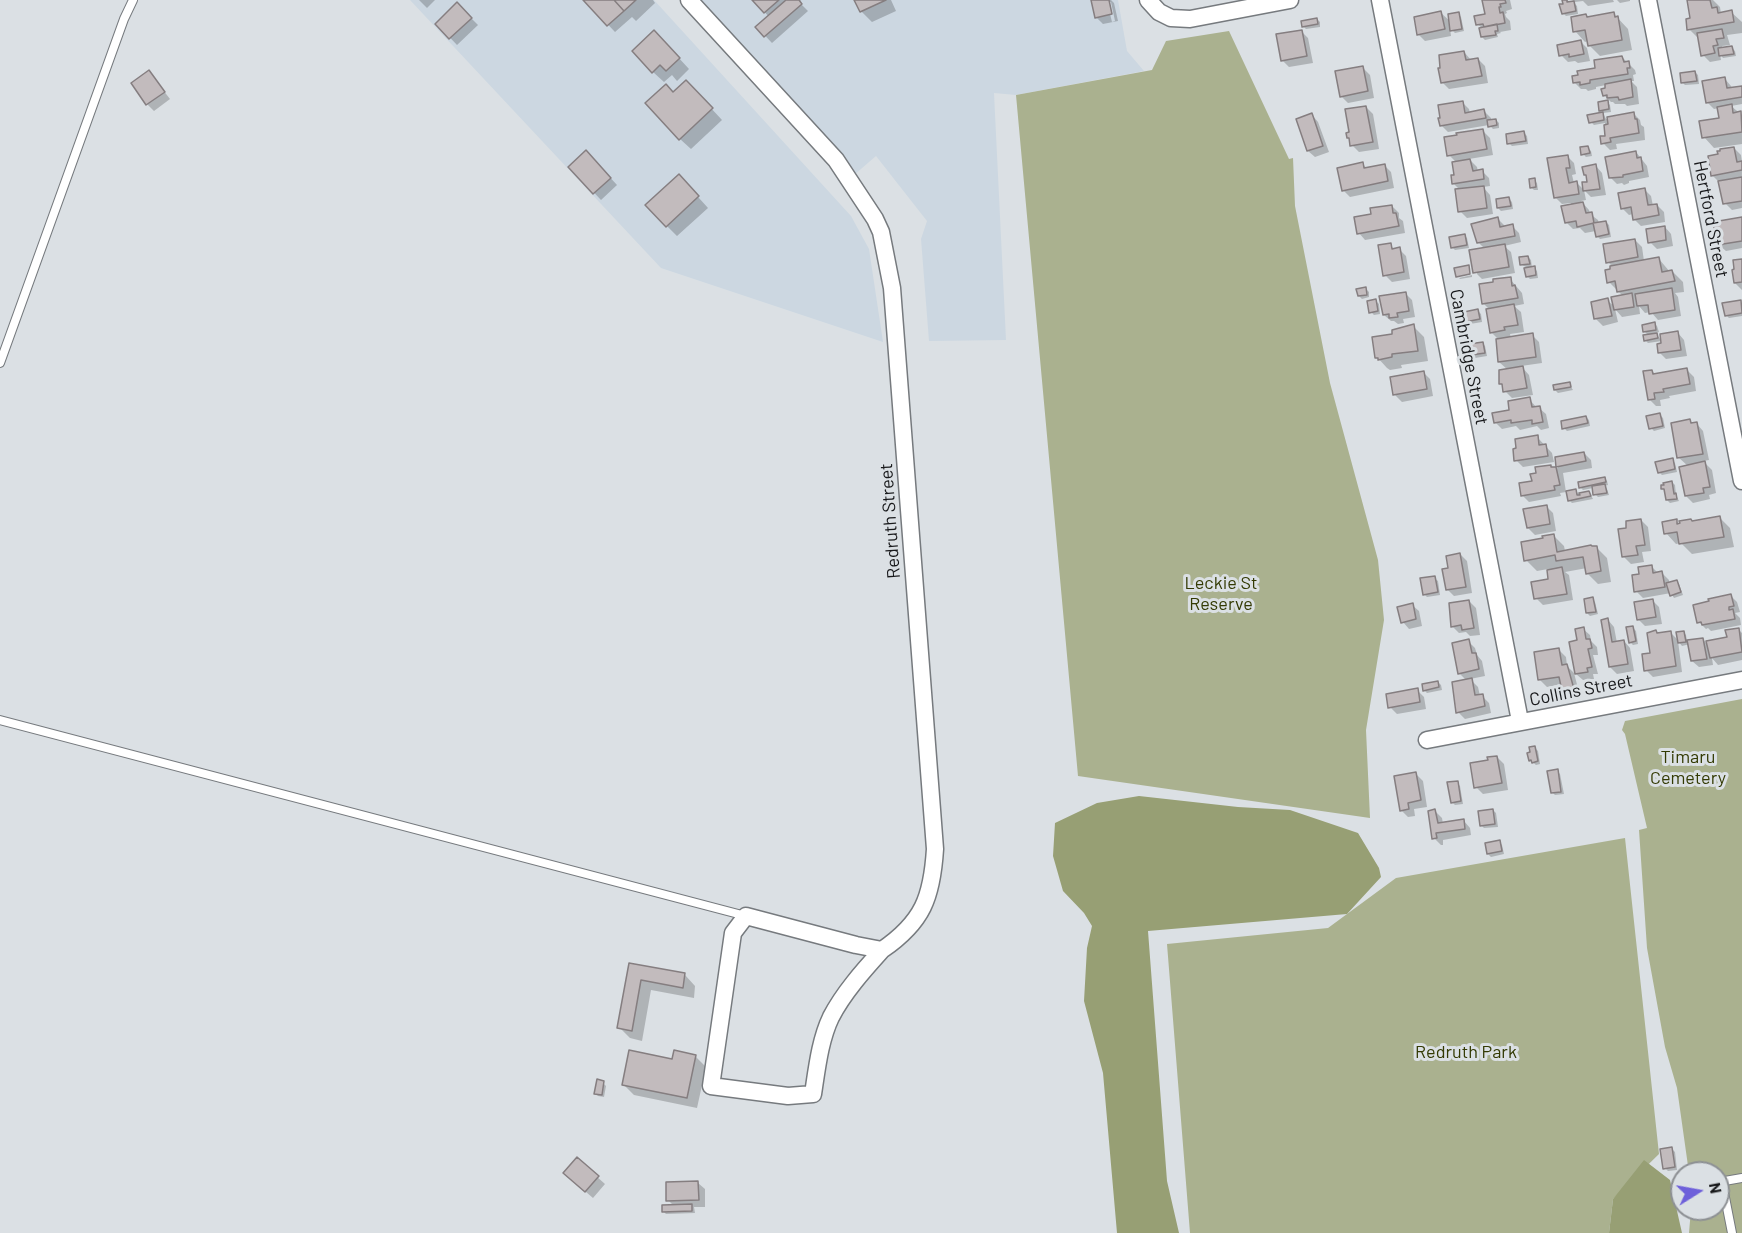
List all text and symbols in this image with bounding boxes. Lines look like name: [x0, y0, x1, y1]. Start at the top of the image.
street label: Hertford Street: [1689, 158, 1733, 280]
street label: Cambridge Street: [1445, 287, 1493, 427]
street label: Redruth Street: [875, 463, 905, 579]
park label: Leckie St Reserve: [1184, 572, 1258, 614]
street label: Collins Street: [1528, 669, 1634, 711]
park label: Timaru Cemetery: [1650, 746, 1726, 789]
park label: Redruth Park: [1415, 1041, 1517, 1063]
north arrow: [1670, 1161, 1730, 1221]
text: N: [1706, 1181, 1727, 1195]

